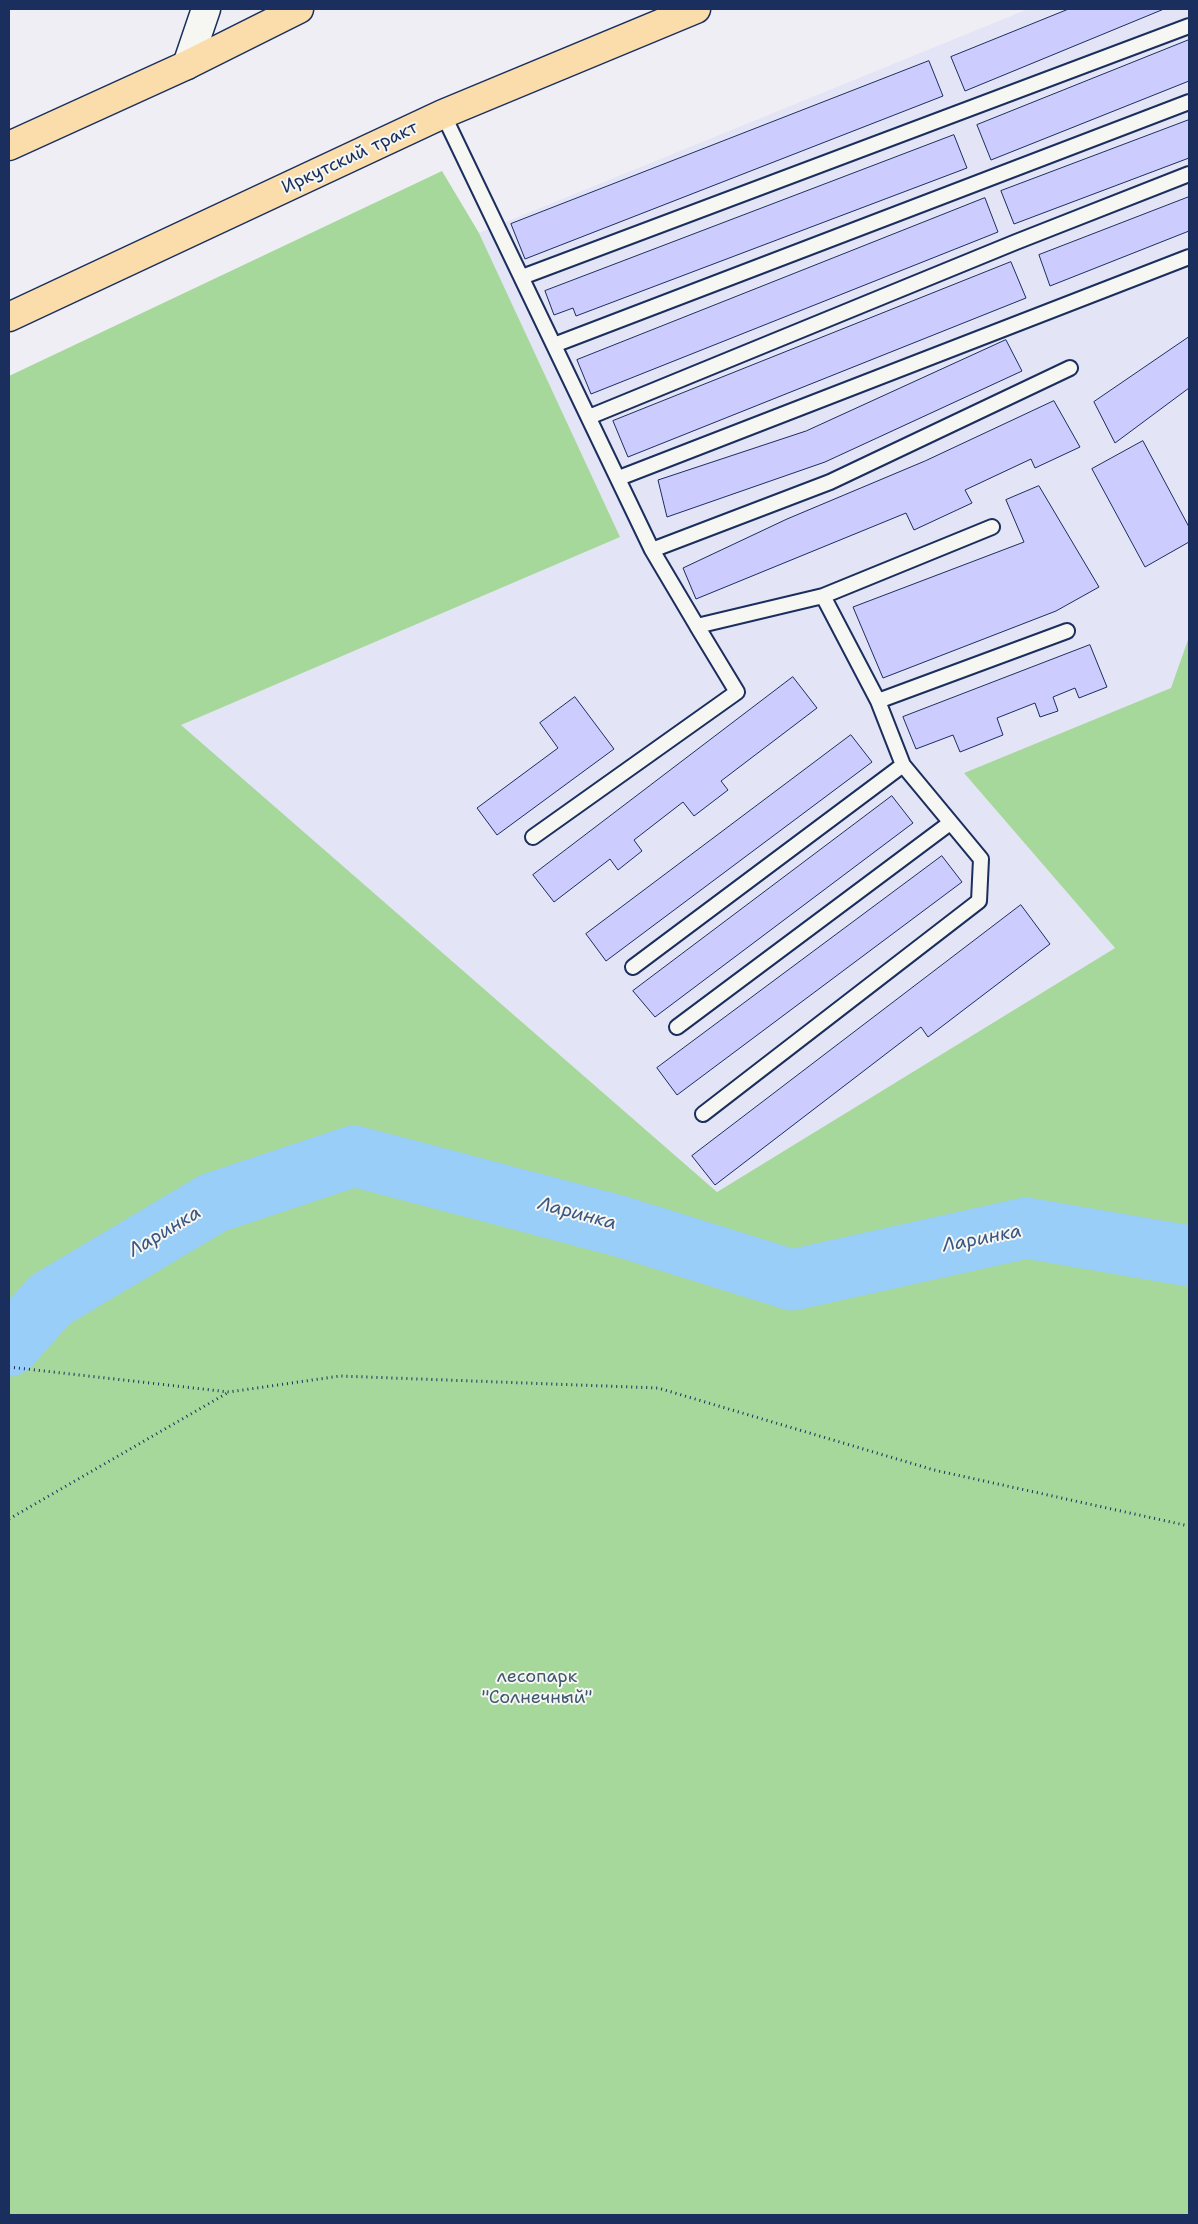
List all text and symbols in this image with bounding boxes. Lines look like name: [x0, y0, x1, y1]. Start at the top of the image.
street label: Иркутский тракт: [279, 117, 421, 199]
water label: Ларинка: [535, 1193, 619, 1235]
water label: Ларинка: [125, 1202, 205, 1262]
water label: Ларинка: [940, 1220, 1024, 1258]
park label: лесопарк "Солнечный": [481, 1666, 593, 1708]

